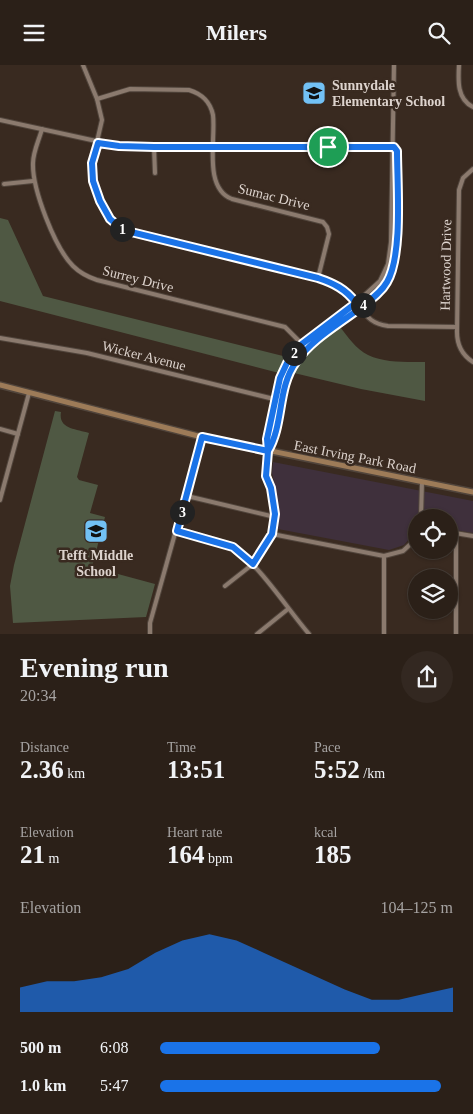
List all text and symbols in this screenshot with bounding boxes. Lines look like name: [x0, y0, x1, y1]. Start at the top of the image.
icon: menu: [20, 19, 48, 47]
icon: search: [425, 19, 453, 47]
text: Milers: [206, 20, 267, 45]
place label: Sunnydale Elementary School: [332, 78, 445, 109]
school or university icon: Sunnydale Elementary School: [301, 80, 327, 106]
pin: [307, 126, 349, 168]
icon: arrive: [314, 133, 342, 161]
street label: Sumac Drive: [237, 181, 311, 213]
pin: 1: [110, 217, 134, 241]
street label: Hartwood Drive: [438, 219, 454, 311]
text: 1: [119, 222, 126, 237]
street label: Surrey Drive: [101, 263, 175, 295]
pin: 4: [350, 293, 376, 317]
text: 4: [360, 298, 367, 313]
street label: Wicker Avenue: [101, 338, 187, 374]
pin: 2: [282, 341, 306, 365]
text: 2: [291, 346, 298, 361]
street label: East Irving Park Road: [293, 438, 417, 476]
pin: 3: [170, 499, 194, 525]
text: 3: [179, 505, 186, 520]
map controls: [408, 509, 458, 619]
button: locate: [408, 509, 458, 559]
school or university icon: Tefft Middle School: [83, 518, 109, 544]
place label: Tefft Middle School: [59, 548, 133, 579]
button: layers: [408, 569, 458, 619]
button: share: [401, 651, 453, 703]
text: Evening run: [20, 652, 169, 683]
text: 20:34: [20, 687, 56, 704]
text: Distance: [20, 740, 69, 755]
text: Time: [167, 740, 196, 755]
text: Pace: [314, 740, 340, 755]
text: 2.36: [20, 756, 64, 783]
text: 13:51: [167, 756, 225, 783]
text: 5:52: [314, 756, 360, 783]
text: km: [64, 766, 85, 781]
text: /km: [360, 766, 385, 781]
text: Elevation: [20, 825, 74, 840]
text: Heart rate: [167, 825, 223, 840]
text: kcal: [314, 825, 337, 840]
text: 21: [20, 841, 45, 868]
text: 164: [167, 841, 205, 868]
text: 185: [314, 841, 352, 868]
text: m: [45, 851, 59, 866]
text: bpm: [205, 851, 233, 866]
text: Elevation: [20, 899, 81, 916]
text: 104–125 m: [381, 899, 453, 916]
text: 500 m: [20, 1039, 61, 1056]
text: 6:08: [100, 1039, 128, 1056]
text: 1.0 km: [20, 1077, 66, 1094]
text: 5:47: [100, 1077, 128, 1094]

